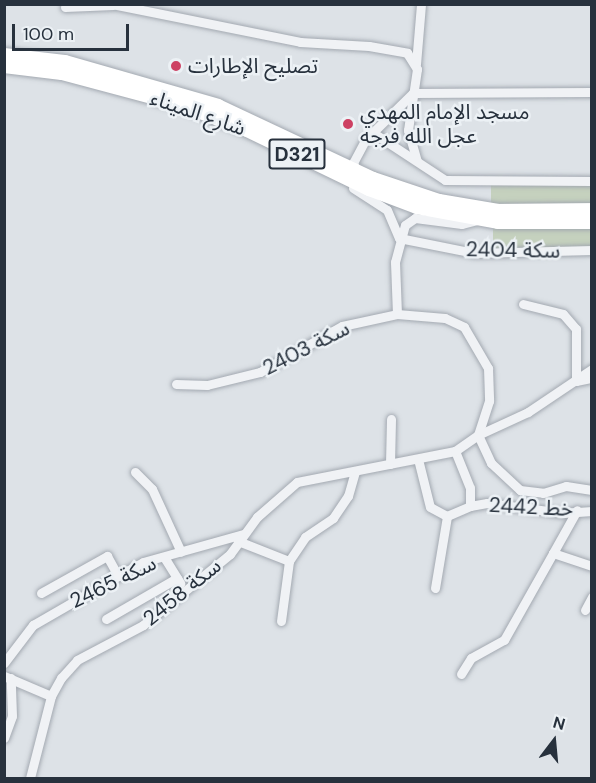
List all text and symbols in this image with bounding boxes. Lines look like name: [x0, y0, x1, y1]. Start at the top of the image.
scale bar: [15, 12, 132, 50]
text: 100 m: [23, 22, 74, 46]
place label: تصليح الإطارات: [188, 53, 318, 79]
marker: تصليح الإطارات: [169, 59, 183, 73]
street label: شارع الميناء: [147, 85, 249, 141]
place label: مسجد الإمام المهدي عجل الله فرجه: [360, 99, 529, 149]
marker: مسجد الإمام المهدي عجل الله فرجه: [341, 117, 355, 131]
road number: D321: [267, 137, 327, 171]
street label: سكة 2404: [466, 237, 560, 263]
street label: سكة 2403: [258, 315, 354, 381]
street label: 2442 خط: [488, 492, 574, 522]
street label: سكة 2465: [66, 550, 160, 614]
street label: سكة 2458: [138, 553, 226, 631]
north arrow: [524, 711, 584, 771]
text: N: [551, 712, 568, 735]

